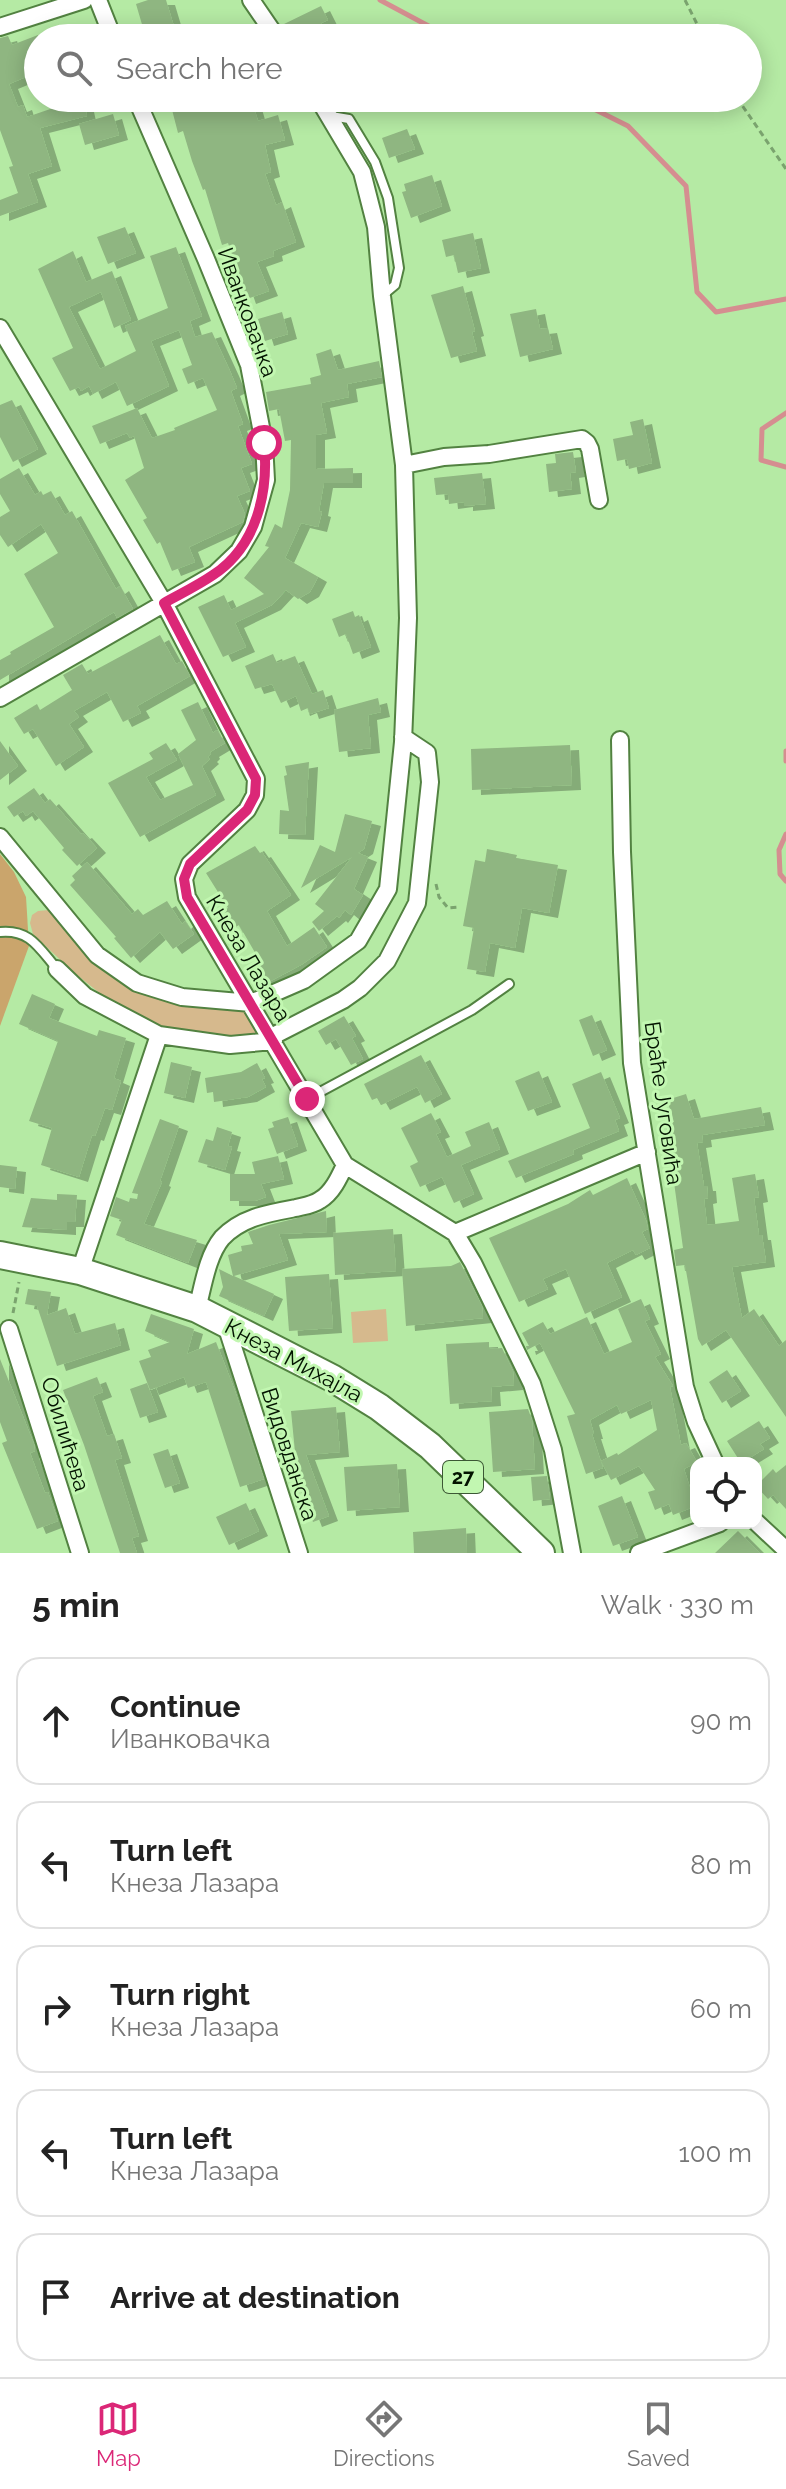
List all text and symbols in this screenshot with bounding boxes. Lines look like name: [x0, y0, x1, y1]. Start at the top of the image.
search box: [24, 24, 762, 112]
icon: search: [52, 46, 96, 90]
text: Search here: [116, 51, 283, 86]
street label: Иванковачка: [213, 244, 283, 380]
route start: [246, 425, 282, 461]
street label: Кнеза Лазара: [201, 890, 297, 1026]
street label: Браће Југовића: [640, 1020, 688, 1186]
route end: [289, 1081, 325, 1117]
street label: Кнеза Михајла: [221, 1313, 367, 1407]
street label: Обилићева: [36, 1374, 96, 1494]
street label: Видовданска: [256, 1384, 324, 1524]
map controls: [690, 1457, 762, 1529]
button: locate: [690, 1457, 762, 1529]
road number: 27: [443, 1461, 483, 1493]
text: 5 min: [32, 1585, 120, 1625]
text: Walk · 330 m: [601, 1590, 754, 1620]
text: Continue: [110, 1689, 241, 1724]
icon: ahead: [34, 1699, 78, 1743]
text: 90 m: [690, 1706, 752, 1736]
text: Иванковачка: [110, 1724, 270, 1754]
text: Turn left: [110, 1833, 232, 1868]
icon: left: [34, 1843, 78, 1887]
text: 80 m: [690, 1850, 752, 1880]
text: Кнеза Лазара: [110, 1868, 279, 1898]
text: Turn right: [110, 1977, 250, 2012]
icon: right: [34, 1987, 78, 2031]
text: 60 m: [690, 1994, 752, 2024]
text: Кнеза Лазара: [110, 2012, 279, 2042]
text: Turn left: [110, 2121, 232, 2156]
icon: left: [34, 2131, 78, 2175]
text: 100 m: [679, 2138, 752, 2168]
text: Кнеза Лазара: [110, 2156, 279, 2186]
icon: arrive: [34, 2275, 78, 2319]
text: Arrive at destination: [110, 2280, 400, 2315]
tab: Map: [96, 2397, 141, 2471]
tab: Directions: [333, 2397, 435, 2471]
tab: Saved: [627, 2397, 690, 2471]

